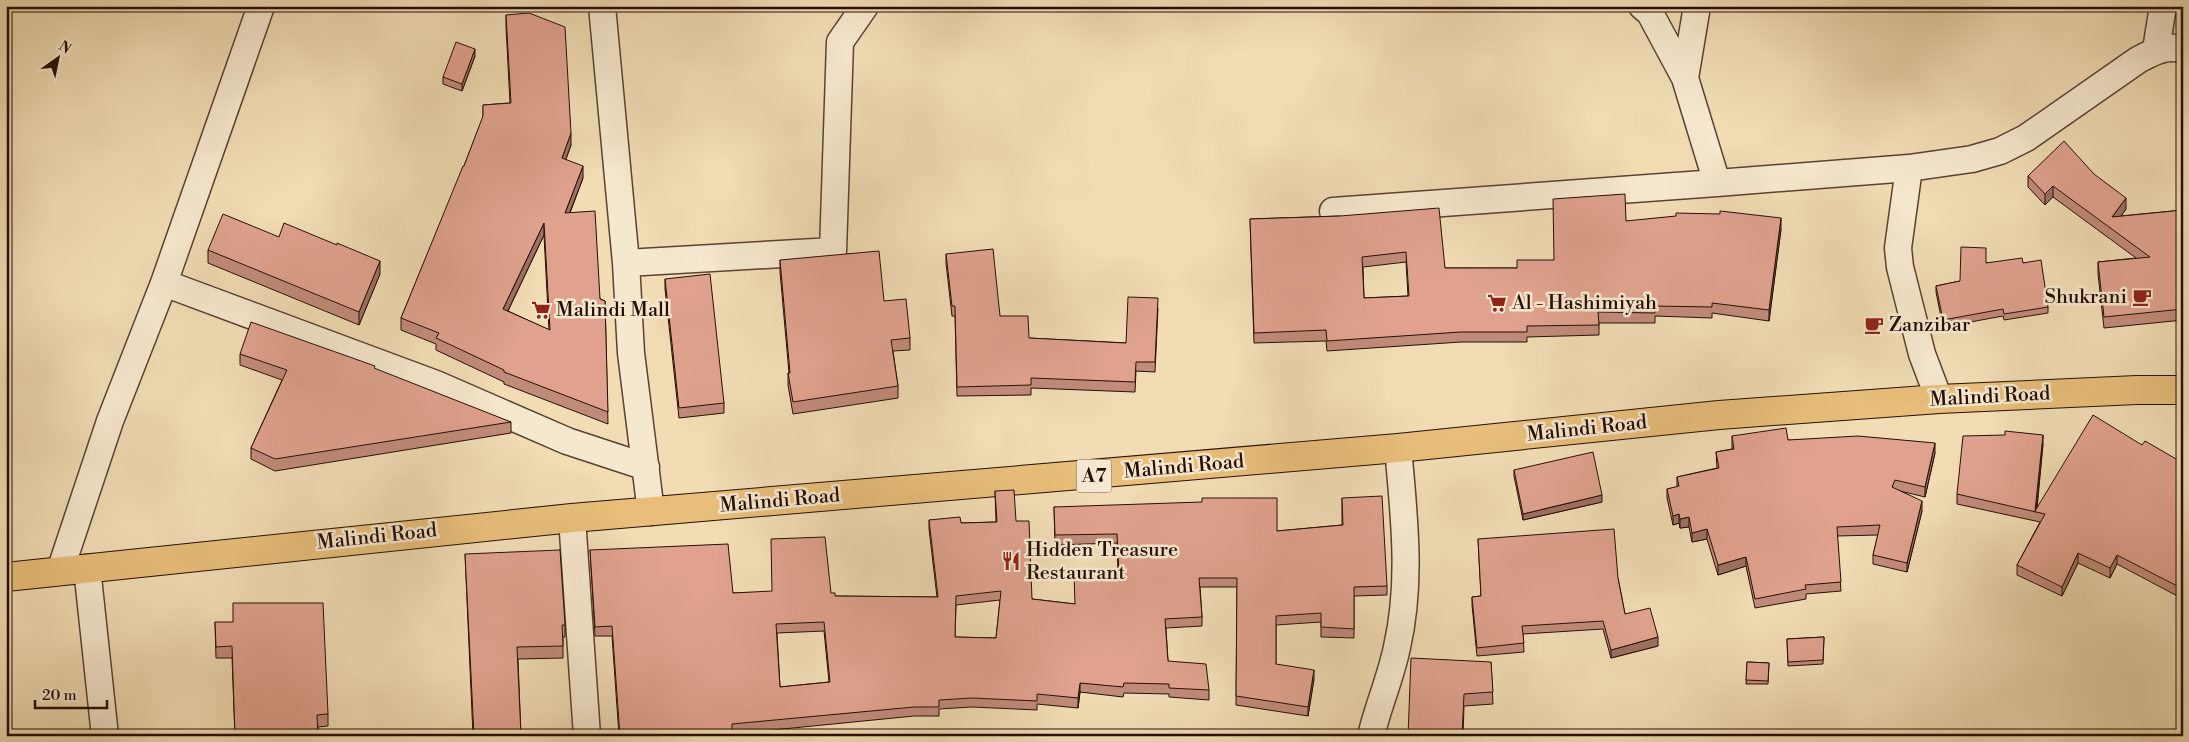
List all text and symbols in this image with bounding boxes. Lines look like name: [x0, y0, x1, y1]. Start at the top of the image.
north arrow: [32, 32, 82, 82]
text: N: [55, 37, 74, 59]
place label: Shukrani: [2045, 285, 2127, 310]
cafe icon: Shukrani: [2131, 286, 2153, 308]
place label: Al - Hashimiyah: [1511, 291, 1657, 316]
supermarket icon: Al - Hashimiyah: [1486, 292, 1508, 314]
place label: Malindi Mall: [556, 298, 670, 323]
supermarket icon: Malindi Mall: [530, 299, 552, 321]
place label: Zanzibar: [1889, 313, 1971, 338]
cafe icon: Zanzibar: [1863, 314, 1885, 336]
street label: Malindi Road: [1929, 381, 2052, 413]
street label: Malindi Road: [1526, 410, 1649, 448]
street label: Malindi Road: [1123, 449, 1246, 485]
road number: A7: [1076, 460, 1112, 492]
street label: Malindi Road: [719, 483, 842, 519]
street label: Malindi Road: [316, 518, 439, 556]
place label: Hidden Treasure Restaurant: [1026, 538, 1178, 586]
restaurant icon: Hidden Treasure Restaurant: [1000, 550, 1022, 572]
scale bar: [35, 677, 108, 709]
text: 20 m: [42, 686, 77, 705]

